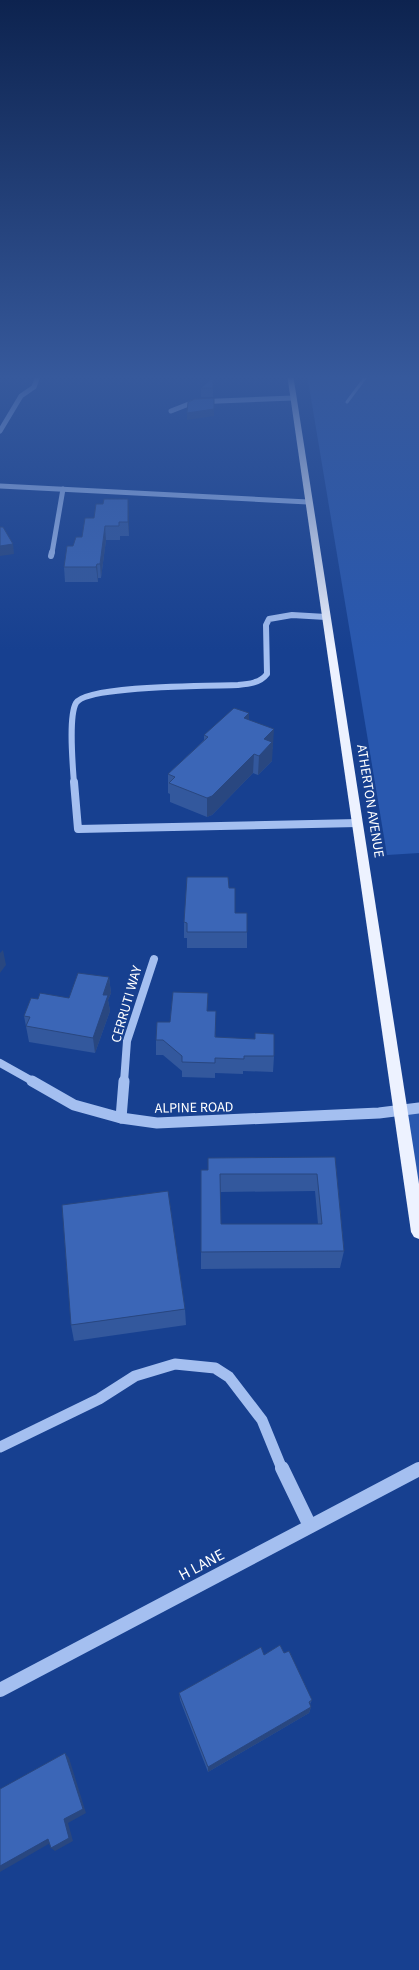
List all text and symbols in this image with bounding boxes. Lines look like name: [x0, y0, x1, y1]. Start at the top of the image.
street label: ATHERTON AVENUE: [351, 743, 389, 859]
street label: CERRUTI WAY: [106, 963, 148, 1045]
street label: ALPINE ROAD: [155, 1097, 233, 1119]
street label: H LANE: [175, 1544, 228, 1586]

